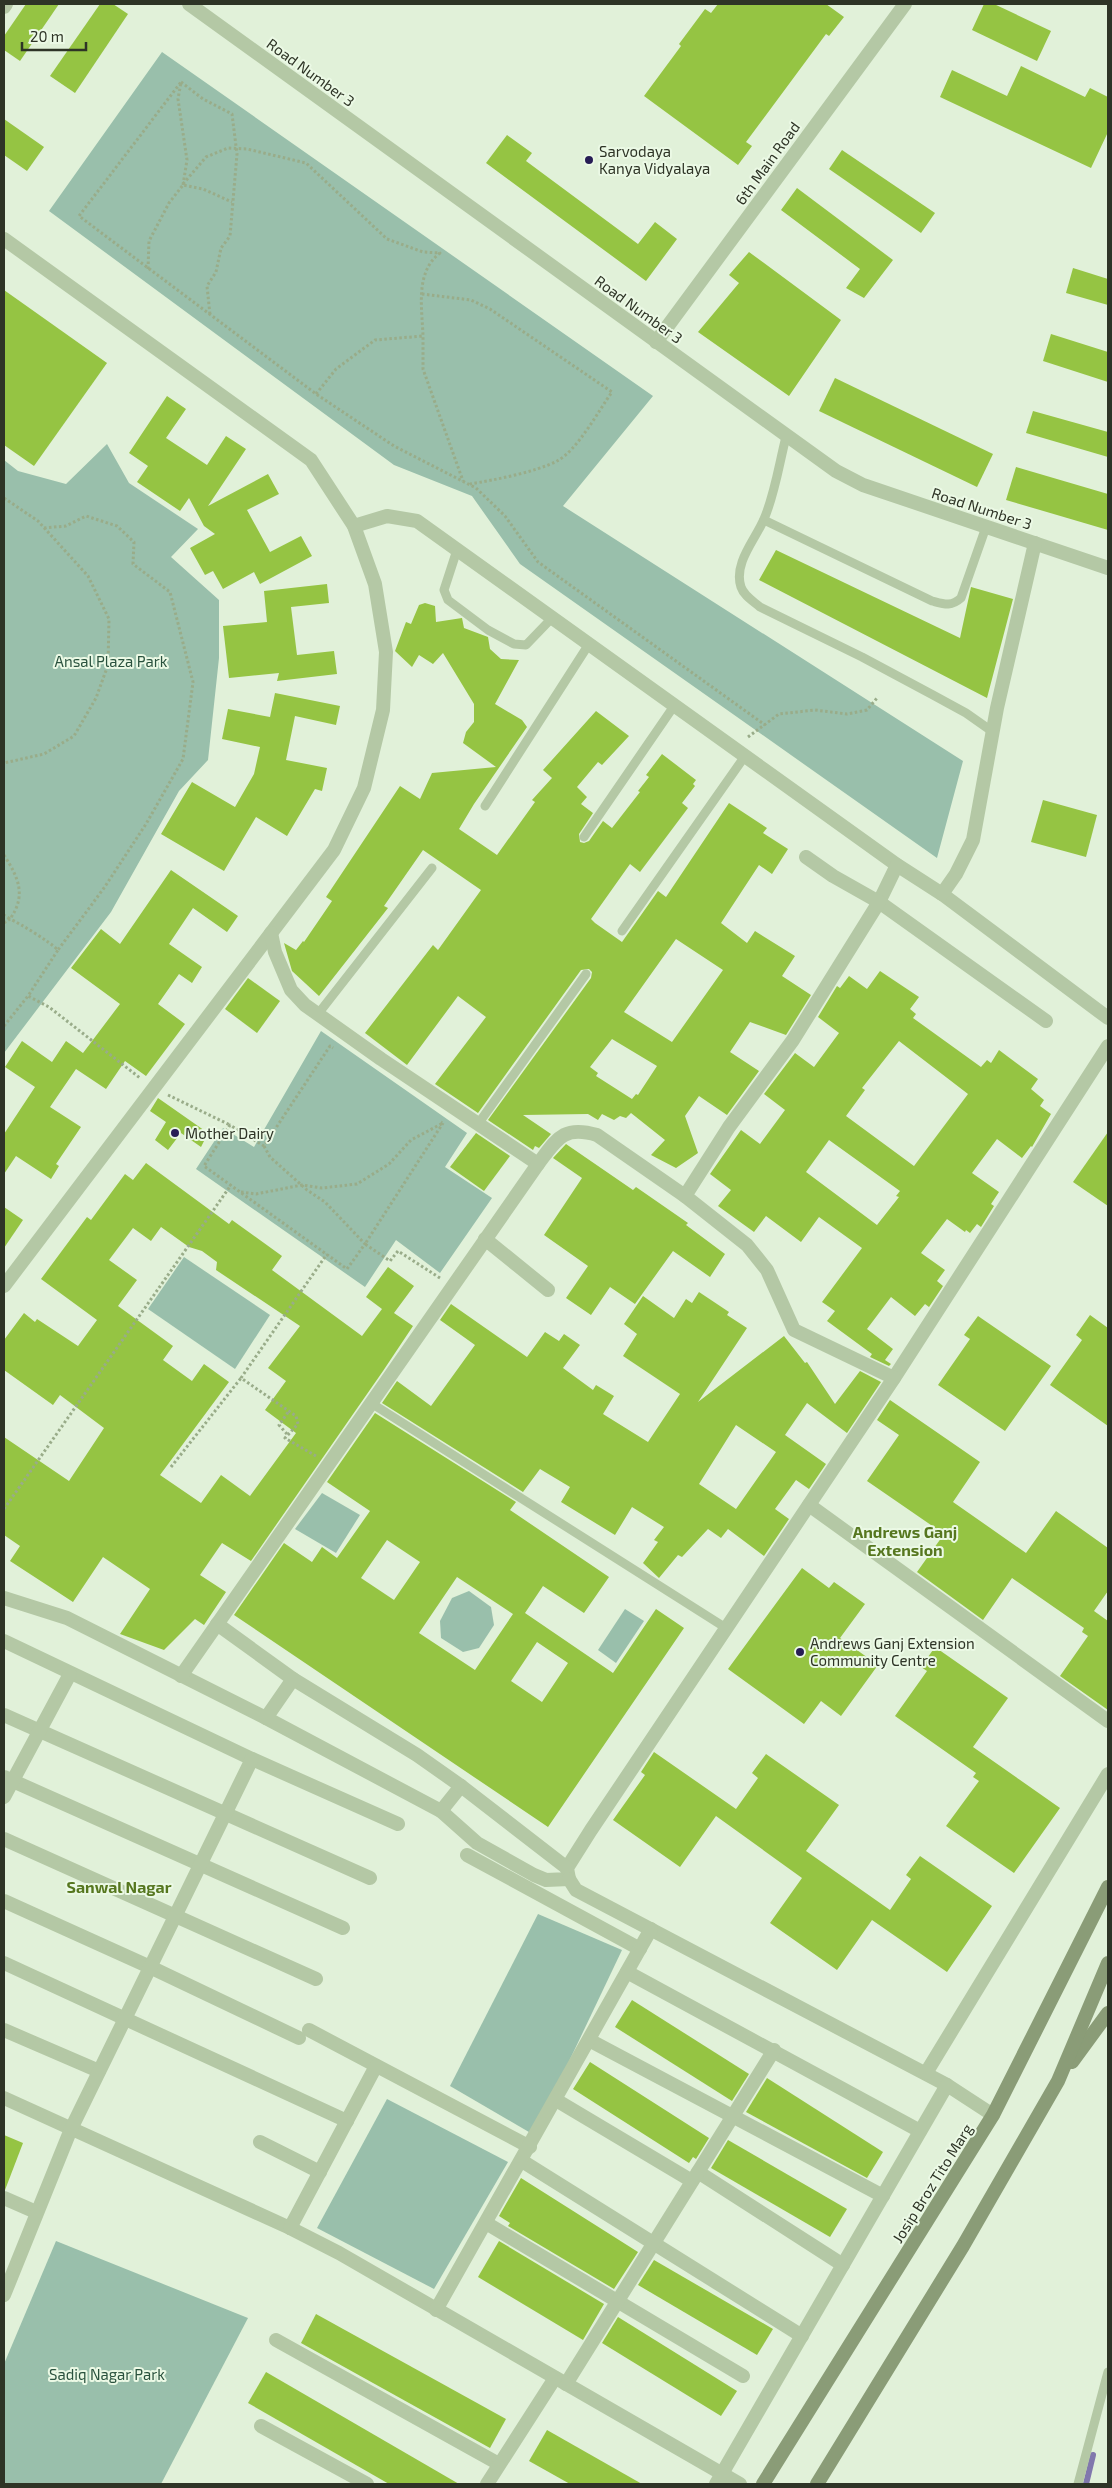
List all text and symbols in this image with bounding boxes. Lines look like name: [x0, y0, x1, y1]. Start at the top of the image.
scale bar: [22, 20, 86, 52]
text: 20 m: [30, 27, 64, 45]
street label: Road Number 3: [264, 34, 358, 110]
street label: 6th Main Road: [731, 118, 803, 208]
place label: Sarvodaya Kanya Vidyalaya: [599, 142, 710, 177]
marker: Sarvodaya Kanya Vidyalaya: [583, 154, 595, 166]
street label: Road Number 3: [592, 271, 686, 347]
street label: Road Number 3: [930, 483, 1034, 533]
park label: Ansal Plaza Park: [55, 652, 168, 670]
place label: Mother Dairy: [185, 1124, 274, 1142]
marker: Mother Dairy: [169, 1127, 181, 1139]
district label: Andrews Ganj Extension: [853, 1522, 957, 1559]
place label: Andrews Ganj Extension Community Centre: [810, 1634, 975, 1669]
marker: Andrews Ganj Extension Community Centre: [794, 1646, 806, 1658]
district label: Sanwal Nagar: [67, 1877, 172, 1896]
street label: Josip Broz Tito Marg: [888, 2120, 976, 2246]
park label: Sadiq Nagar Park: [49, 2365, 165, 2383]

